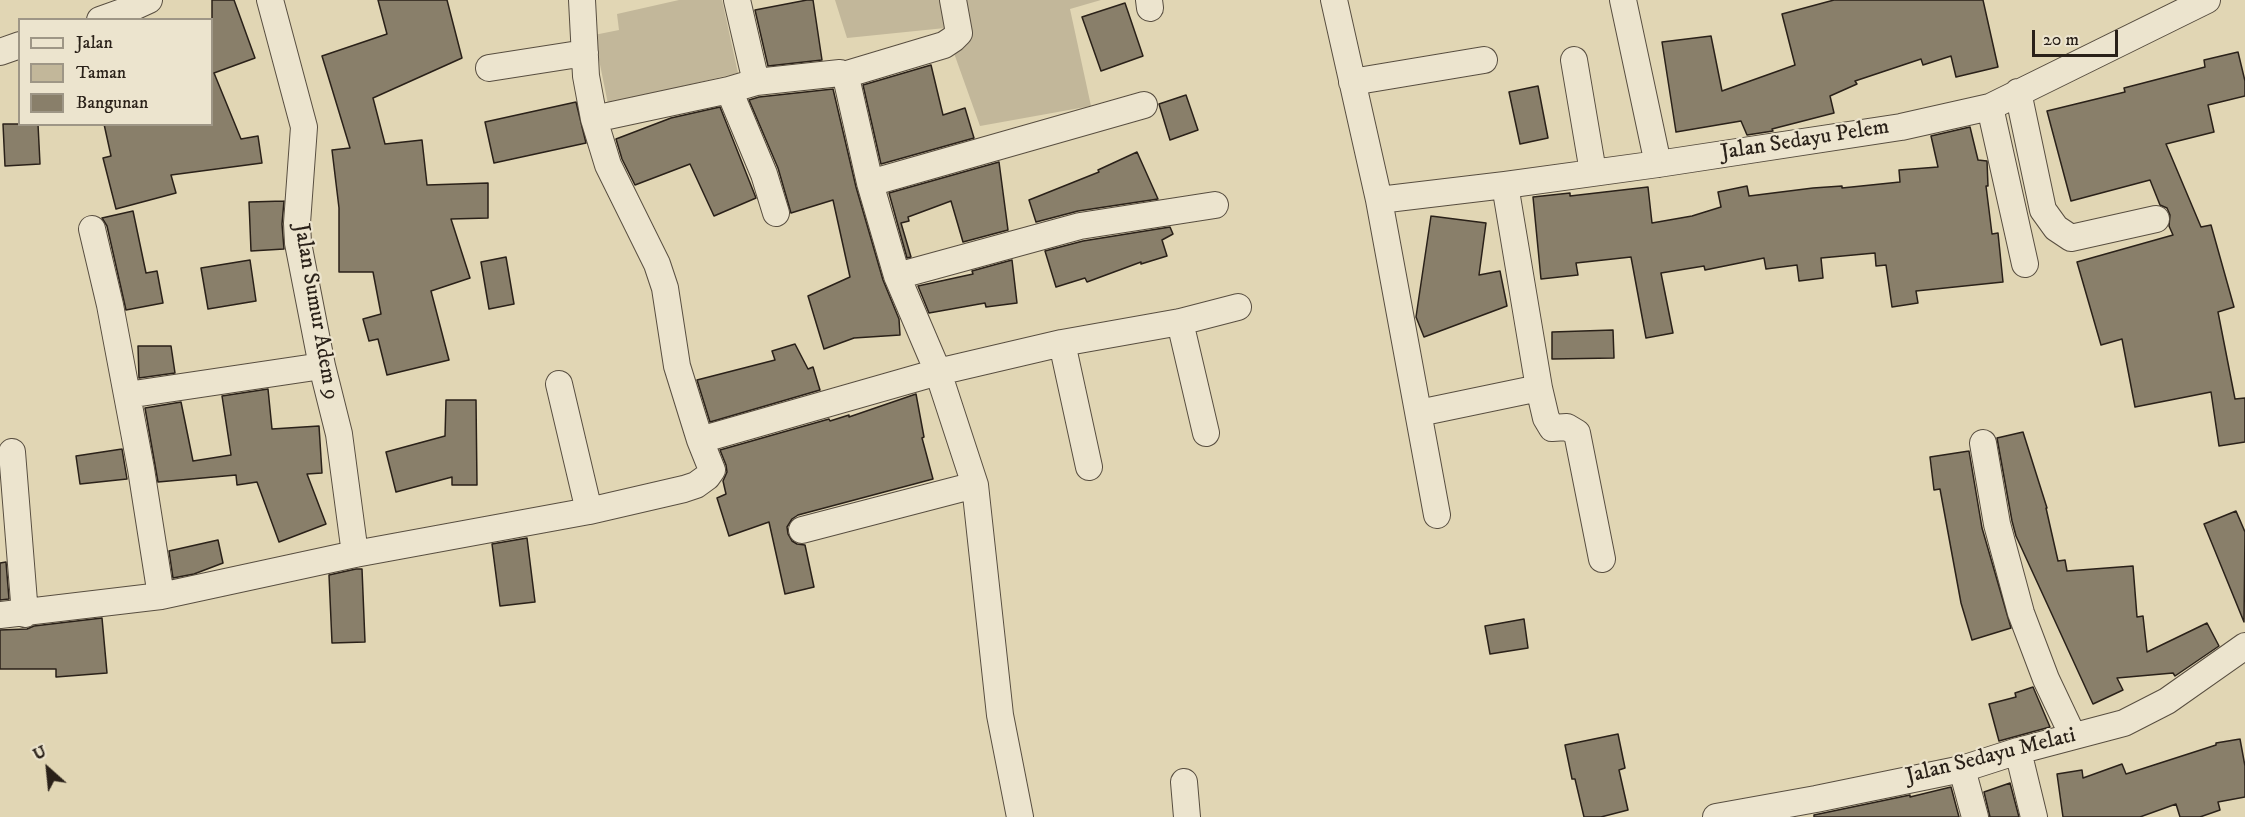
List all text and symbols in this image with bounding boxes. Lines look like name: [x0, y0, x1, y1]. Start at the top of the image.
legend: [18, 18, 213, 126]
scale bar: [2035, 18, 2120, 56]
text: 20 m: [2043, 29, 2079, 51]
text: Jalan: [76, 32, 113, 54]
text: Taman: [76, 62, 126, 84]
text: Bangunan: [76, 92, 148, 114]
street label: Jalan Sedayu Pelem: [1719, 115, 1891, 167]
street label: Jalan Sumur Adem 9: [287, 222, 343, 402]
street label: Jalan Sedayu Melati: [1903, 723, 2079, 791]
north arrow: [18, 739, 78, 799]
text: U: [30, 741, 50, 765]

